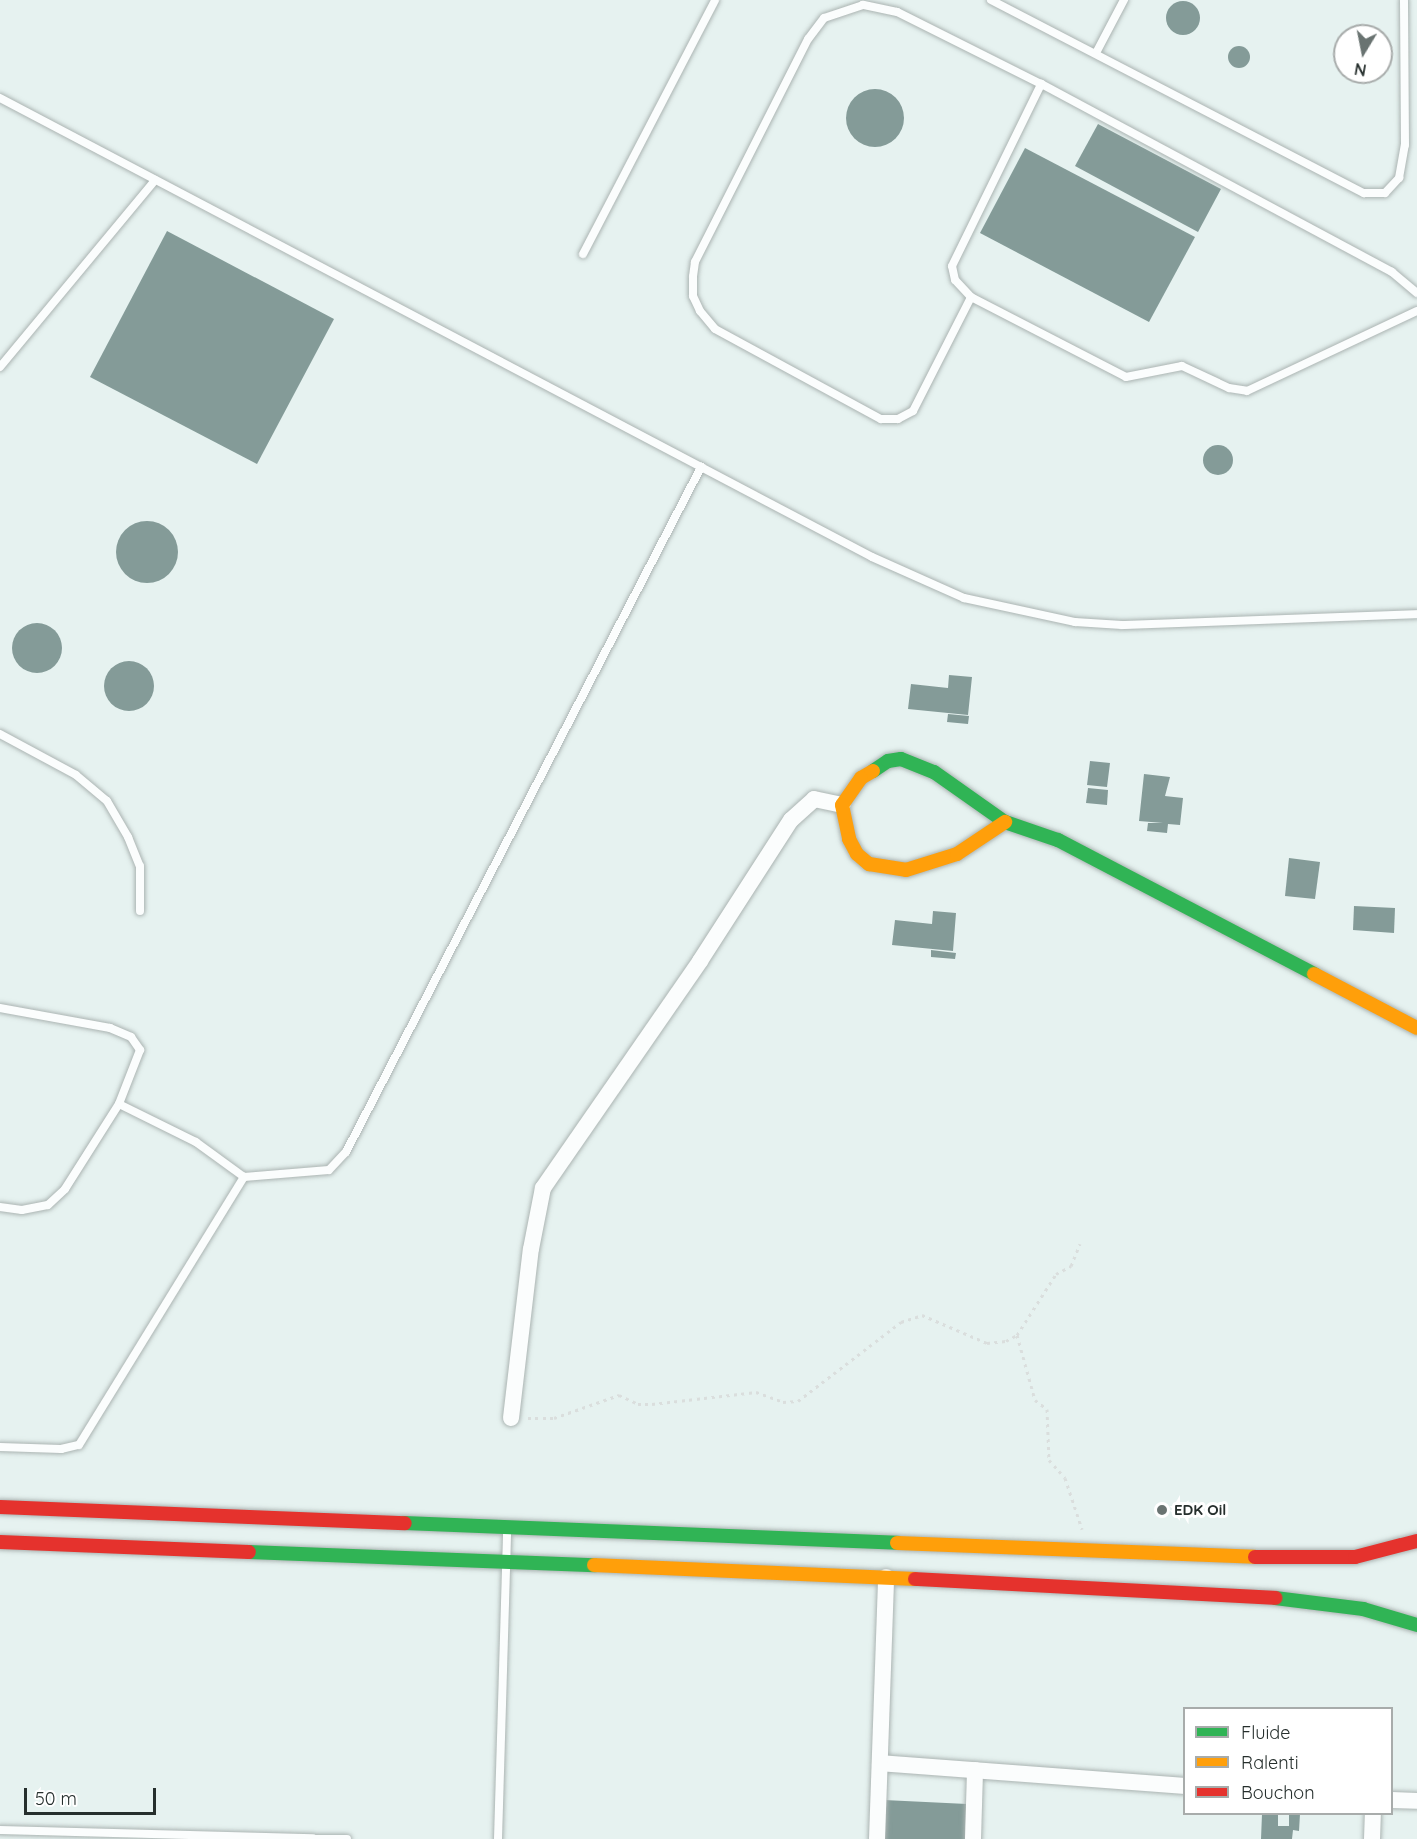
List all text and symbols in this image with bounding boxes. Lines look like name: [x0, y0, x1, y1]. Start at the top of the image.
north arrow: [1333, 24, 1393, 84]
text: N: [1353, 59, 1368, 81]
place label: EDK Oil: [1174, 1501, 1226, 1519]
marker: EDK Oil: [1155, 1503, 1169, 1517]
legend: [1183, 1707, 1393, 1815]
text: Fluide: [1241, 1721, 1290, 1744]
text: Ralenti: [1241, 1751, 1299, 1774]
scale bar: [27, 1776, 159, 1814]
text: Bouchon: [1241, 1781, 1315, 1804]
text: 50 m: [35, 1787, 77, 1810]

